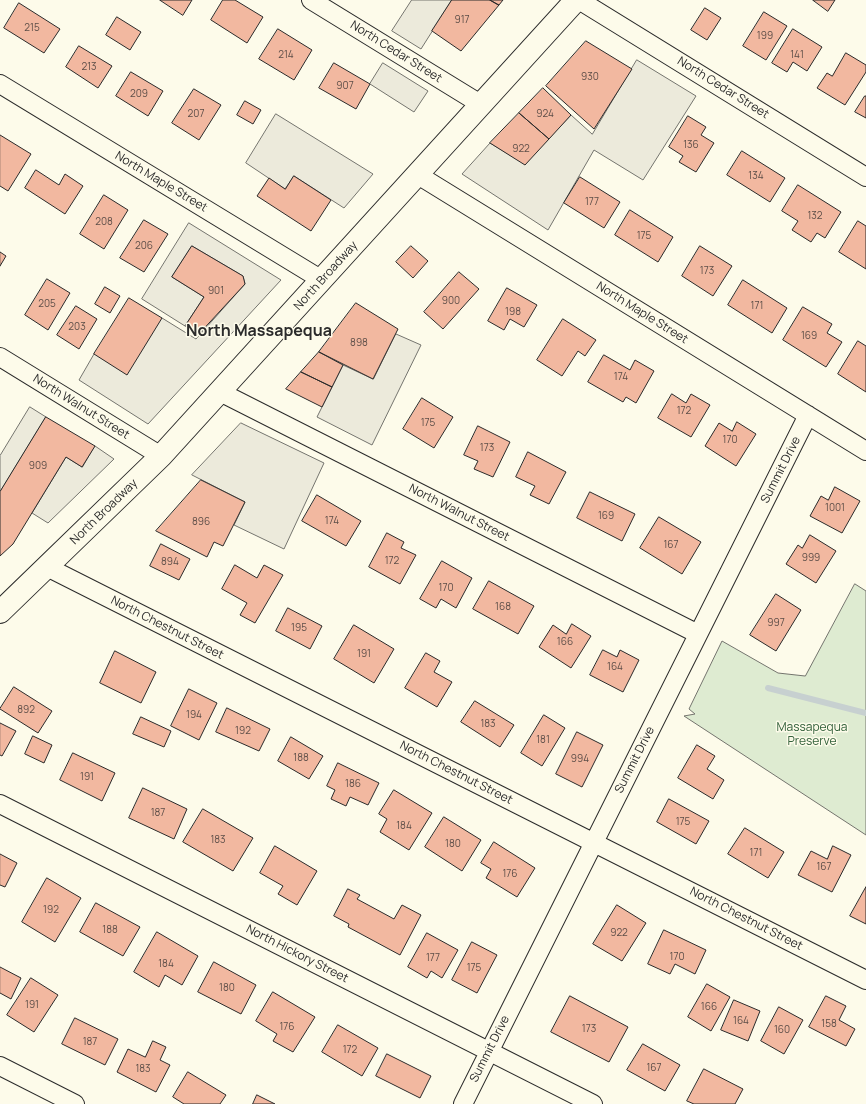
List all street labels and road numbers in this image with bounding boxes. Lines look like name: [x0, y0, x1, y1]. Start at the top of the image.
street label: North Cedar Street: [348, 18, 444, 86]
street label: North Cedar Street: [675, 54, 771, 122]
street label: North Maple Street: [112, 149, 210, 215]
street label: North Broadway: [291, 239, 361, 313]
street label: North Maple Street: [594, 279, 690, 347]
street label: North Walnut Street: [30, 372, 132, 442]
street label: Summit Drive: [758, 434, 804, 506]
street label: North Broadway: [67, 476, 141, 548]
street label: North Walnut Street: [406, 481, 512, 545]
street label: North Chestnut Street: [108, 593, 226, 663]
street label: Summit Drive: [612, 724, 658, 796]
street label: North Chestnut Street: [397, 738, 515, 808]
street label: North Chestnut Street: [687, 884, 805, 954]
street label: North Hickory Street: [243, 922, 351, 986]
street label: Summit Drive: [467, 1013, 513, 1085]

